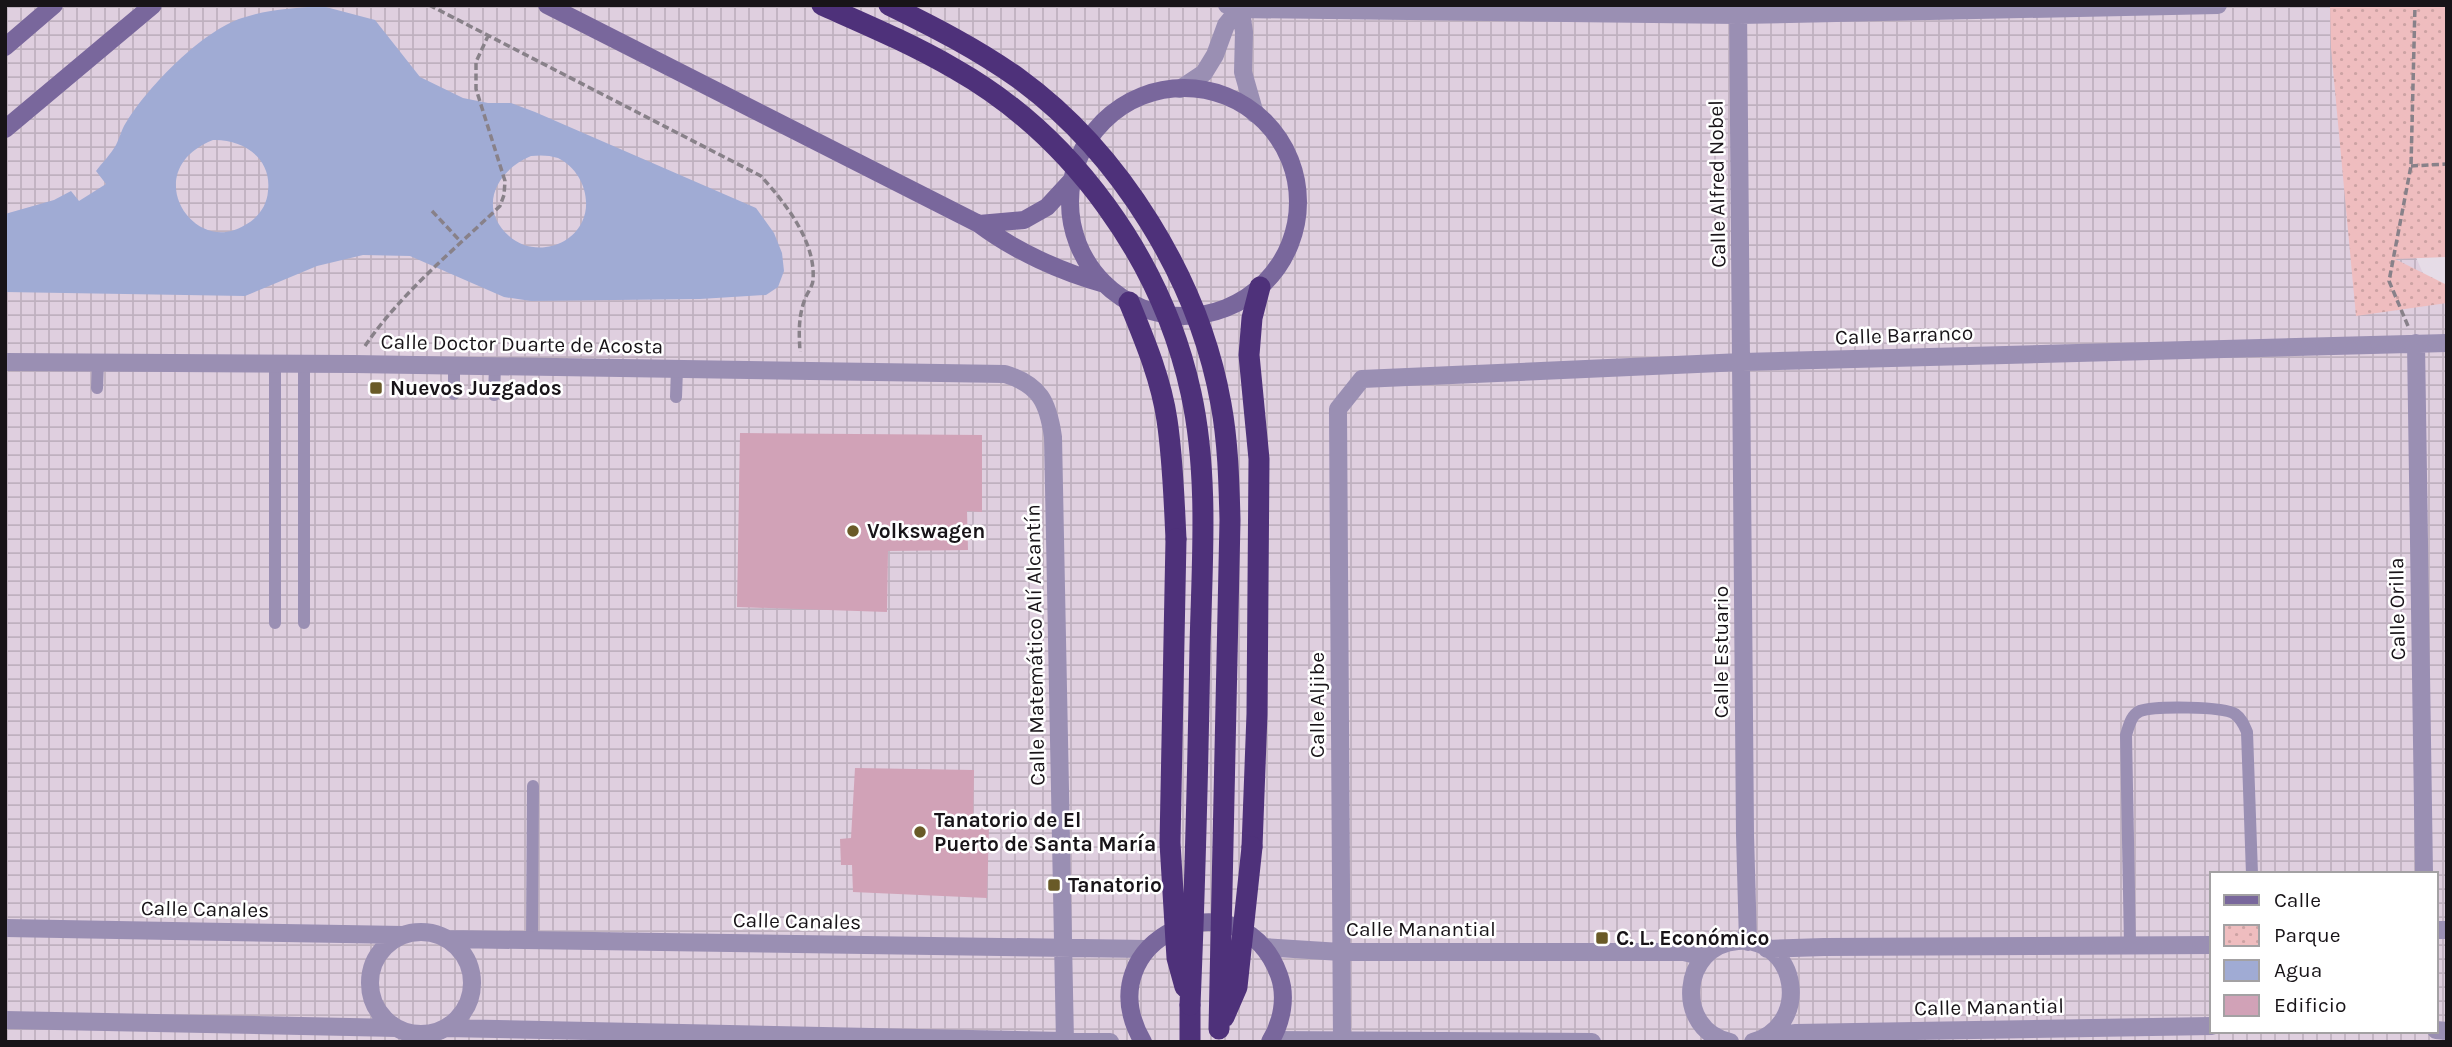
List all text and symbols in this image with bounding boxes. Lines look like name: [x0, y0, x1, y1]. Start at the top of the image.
street label: Calle Alfred Nobel: [1704, 100, 1730, 268]
street label: Calle Barranco: [1834, 321, 1974, 349]
street label: Calle Doctor Duarte de Acosta: [381, 330, 663, 358]
place label: Nuevos Juzgados: [390, 376, 562, 400]
marker: Nuevos Juzgados: [368, 380, 384, 396]
street label: Calle Matemático Alí Alcantín: [1021, 504, 1049, 786]
place label: Volkswagen: [867, 519, 985, 543]
marker: Volkswagen: [845, 523, 861, 539]
street label: Calle Orilla: [2384, 557, 2410, 661]
street label: Calle Estuario: [1709, 586, 1733, 718]
street label: Calle Aljibe: [1305, 652, 1329, 758]
place label: Tanatorio de El Puerto de Santa María: [934, 808, 1156, 856]
marker: Tanatorio de El Puerto de Santa María: [912, 824, 928, 840]
legend: [2210, 872, 2438, 1033]
place label: Tanatorio: [1068, 873, 1162, 897]
marker: Tanatorio: [1046, 877, 1062, 893]
text: Calle: [2274, 888, 2321, 912]
street label: Calle Canales: [141, 896, 269, 922]
street label: Calle Canales: [733, 908, 861, 934]
street label: Calle Manantial: [1346, 917, 1496, 941]
text: Parque: [2274, 923, 2341, 947]
place label: C. L. Económico: [1616, 926, 1769, 950]
marker: C. L. Económico: [1594, 930, 1610, 946]
text: Agua: [2274, 958, 2322, 982]
text: Edificio: [2274, 993, 2347, 1017]
street label: Calle Manantial: [1914, 994, 2064, 1020]

